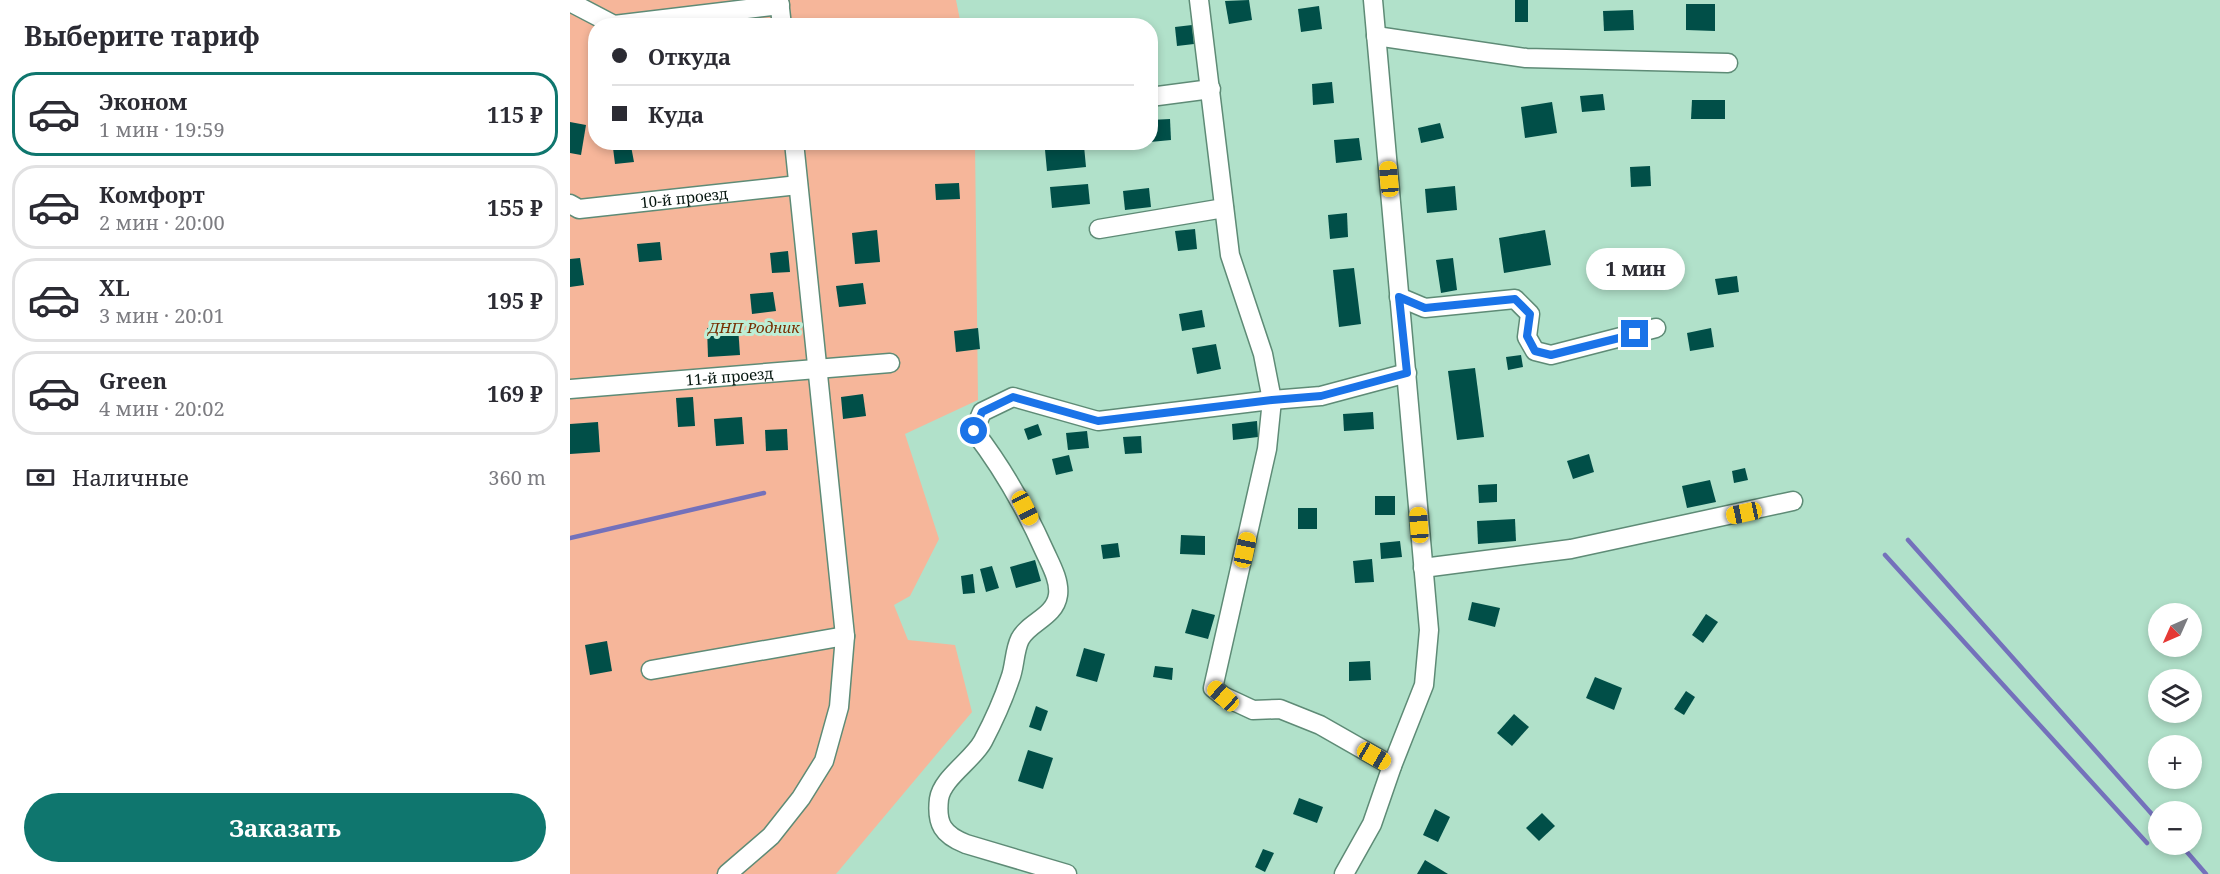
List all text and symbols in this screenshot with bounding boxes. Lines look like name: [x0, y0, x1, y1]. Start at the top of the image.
text: Выберите тариф: [24, 17, 260, 54]
text: Откуда: [648, 41, 731, 71]
text: Эконом: [99, 86, 187, 116]
icon: car: [27, 87, 81, 141]
text: 115 ₽: [487, 99, 543, 129]
text: Куда: [648, 99, 704, 129]
text: 1 мин · 19:59: [99, 116, 225, 143]
car: [1378, 160, 1400, 198]
text: Комфорт: [99, 179, 205, 209]
icon: car: [27, 180, 81, 234]
street label: 10-й проезд: [639, 183, 729, 212]
text: 155 ₽: [487, 192, 543, 222]
text: 2 мин · 20:00: [99, 209, 225, 236]
callout: 1 мин: [1586, 247, 1684, 289]
text: 1 мин: [1605, 255, 1666, 282]
text: XL: [99, 272, 130, 302]
icon: car: [27, 273, 81, 327]
text: 195 ₽: [487, 285, 543, 315]
text: 3 мин · 20:01: [99, 302, 225, 329]
park label: ДНП Родник: [706, 317, 800, 337]
route end: [1621, 320, 1648, 347]
street label: 11-й проезд: [685, 363, 774, 390]
text: Green: [99, 365, 167, 395]
icon: car: [27, 366, 81, 420]
text: 169 ₽: [487, 378, 543, 408]
text: 4 мин · 20:02: [99, 395, 225, 422]
route start: [960, 417, 987, 444]
icon: cash: [24, 461, 57, 494]
text: Наличные: [72, 462, 189, 492]
text: 360 m: [488, 464, 546, 491]
car: [1009, 488, 1041, 528]
car: [1725, 500, 1763, 526]
car: [1409, 506, 1429, 544]
car: [1232, 531, 1258, 569]
north arrow: [2148, 603, 2202, 657]
map controls: [2148, 603, 2202, 855]
button: layers: [2148, 669, 2202, 723]
car: [1204, 677, 1242, 715]
button: +: [2148, 735, 2202, 789]
car: [1354, 739, 1394, 773]
button: Заказать: [24, 793, 546, 862]
button: −: [2148, 801, 2202, 855]

